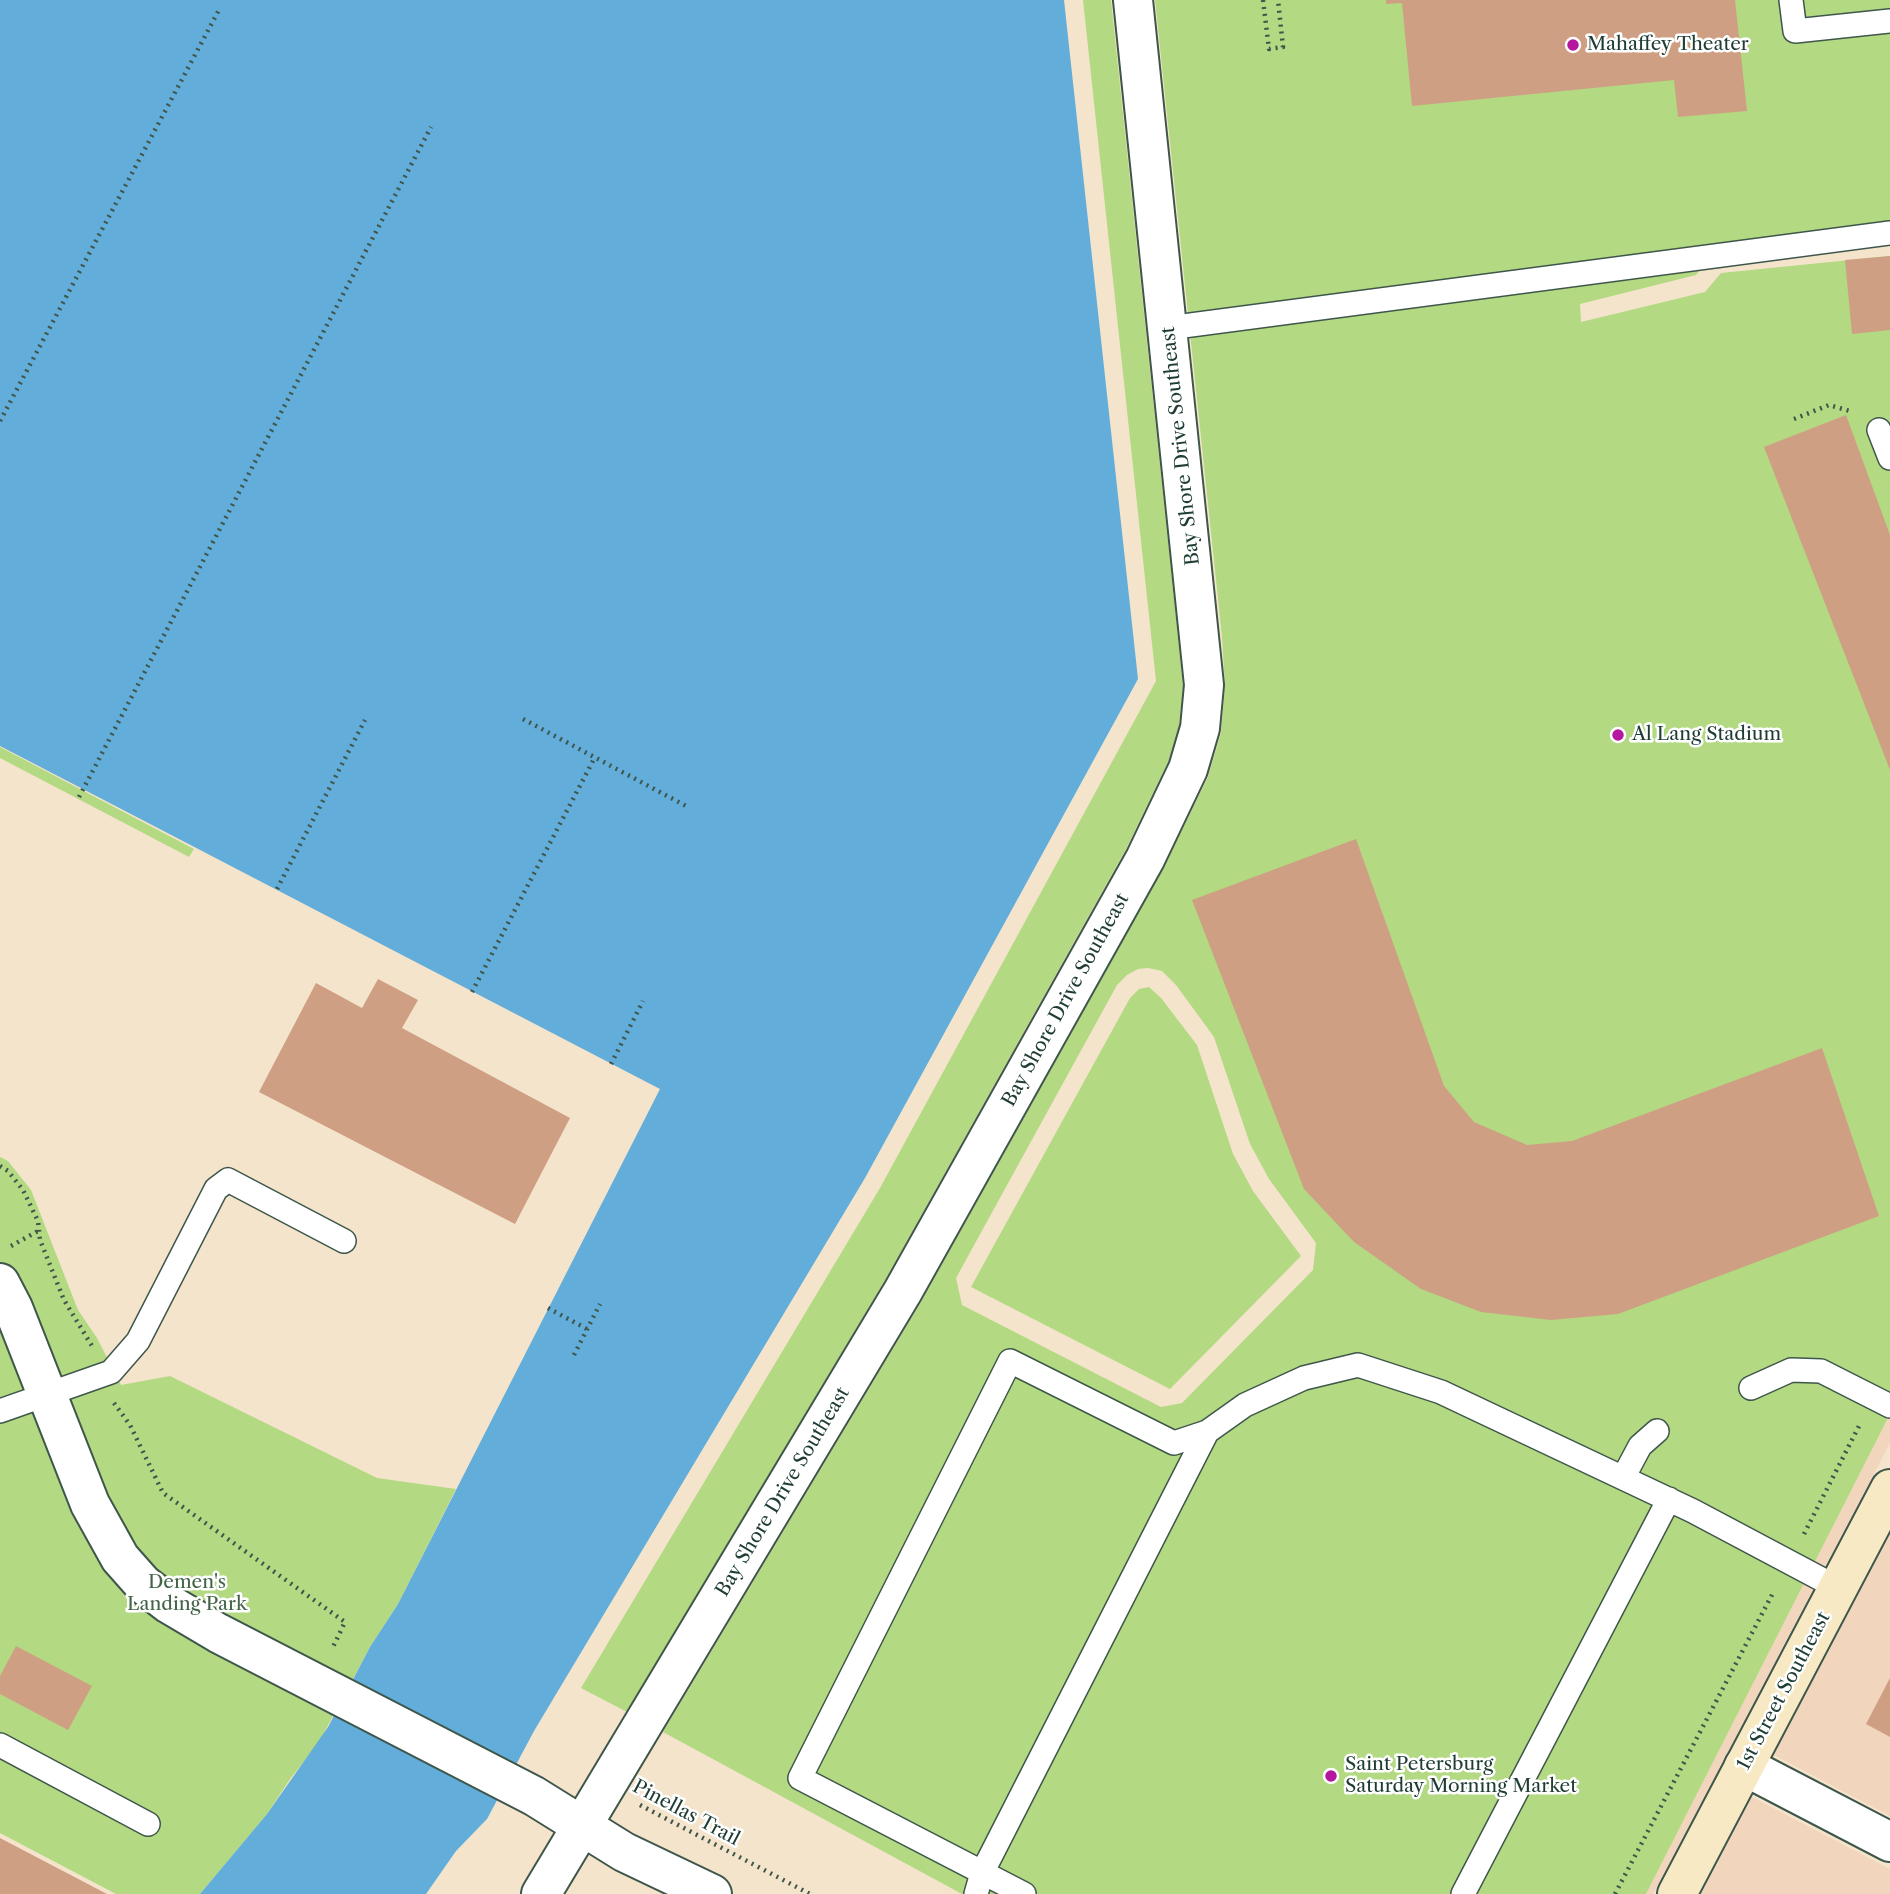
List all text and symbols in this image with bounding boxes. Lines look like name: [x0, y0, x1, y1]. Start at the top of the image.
place label: Mahaffey Theater: [1587, 34, 1749, 56]
marker: Mahaffey Theater: [1565, 37, 1581, 53]
street label: Bay Shore Drive Southeast: [1157, 325, 1205, 567]
place label: Al Lang Stadium: [1632, 724, 1781, 746]
marker: Al Lang Stadium: [1610, 727, 1626, 743]
street label: Bay Shore Drive Southeast: [998, 889, 1134, 1111]
street label: Bay Shore Drive Southeast: [711, 1383, 855, 1601]
park label: Demen's Landing Park: [127, 1572, 247, 1616]
street label: 1st Street Southeast: [1733, 1608, 1835, 1774]
place label: Saint Petersburg Saturday Morning Market: [1345, 1754, 1577, 1798]
marker: Saint Petersburg Saturday Morning Market: [1323, 1768, 1339, 1784]
street label: Pinellas Trail: [629, 1775, 743, 1851]

